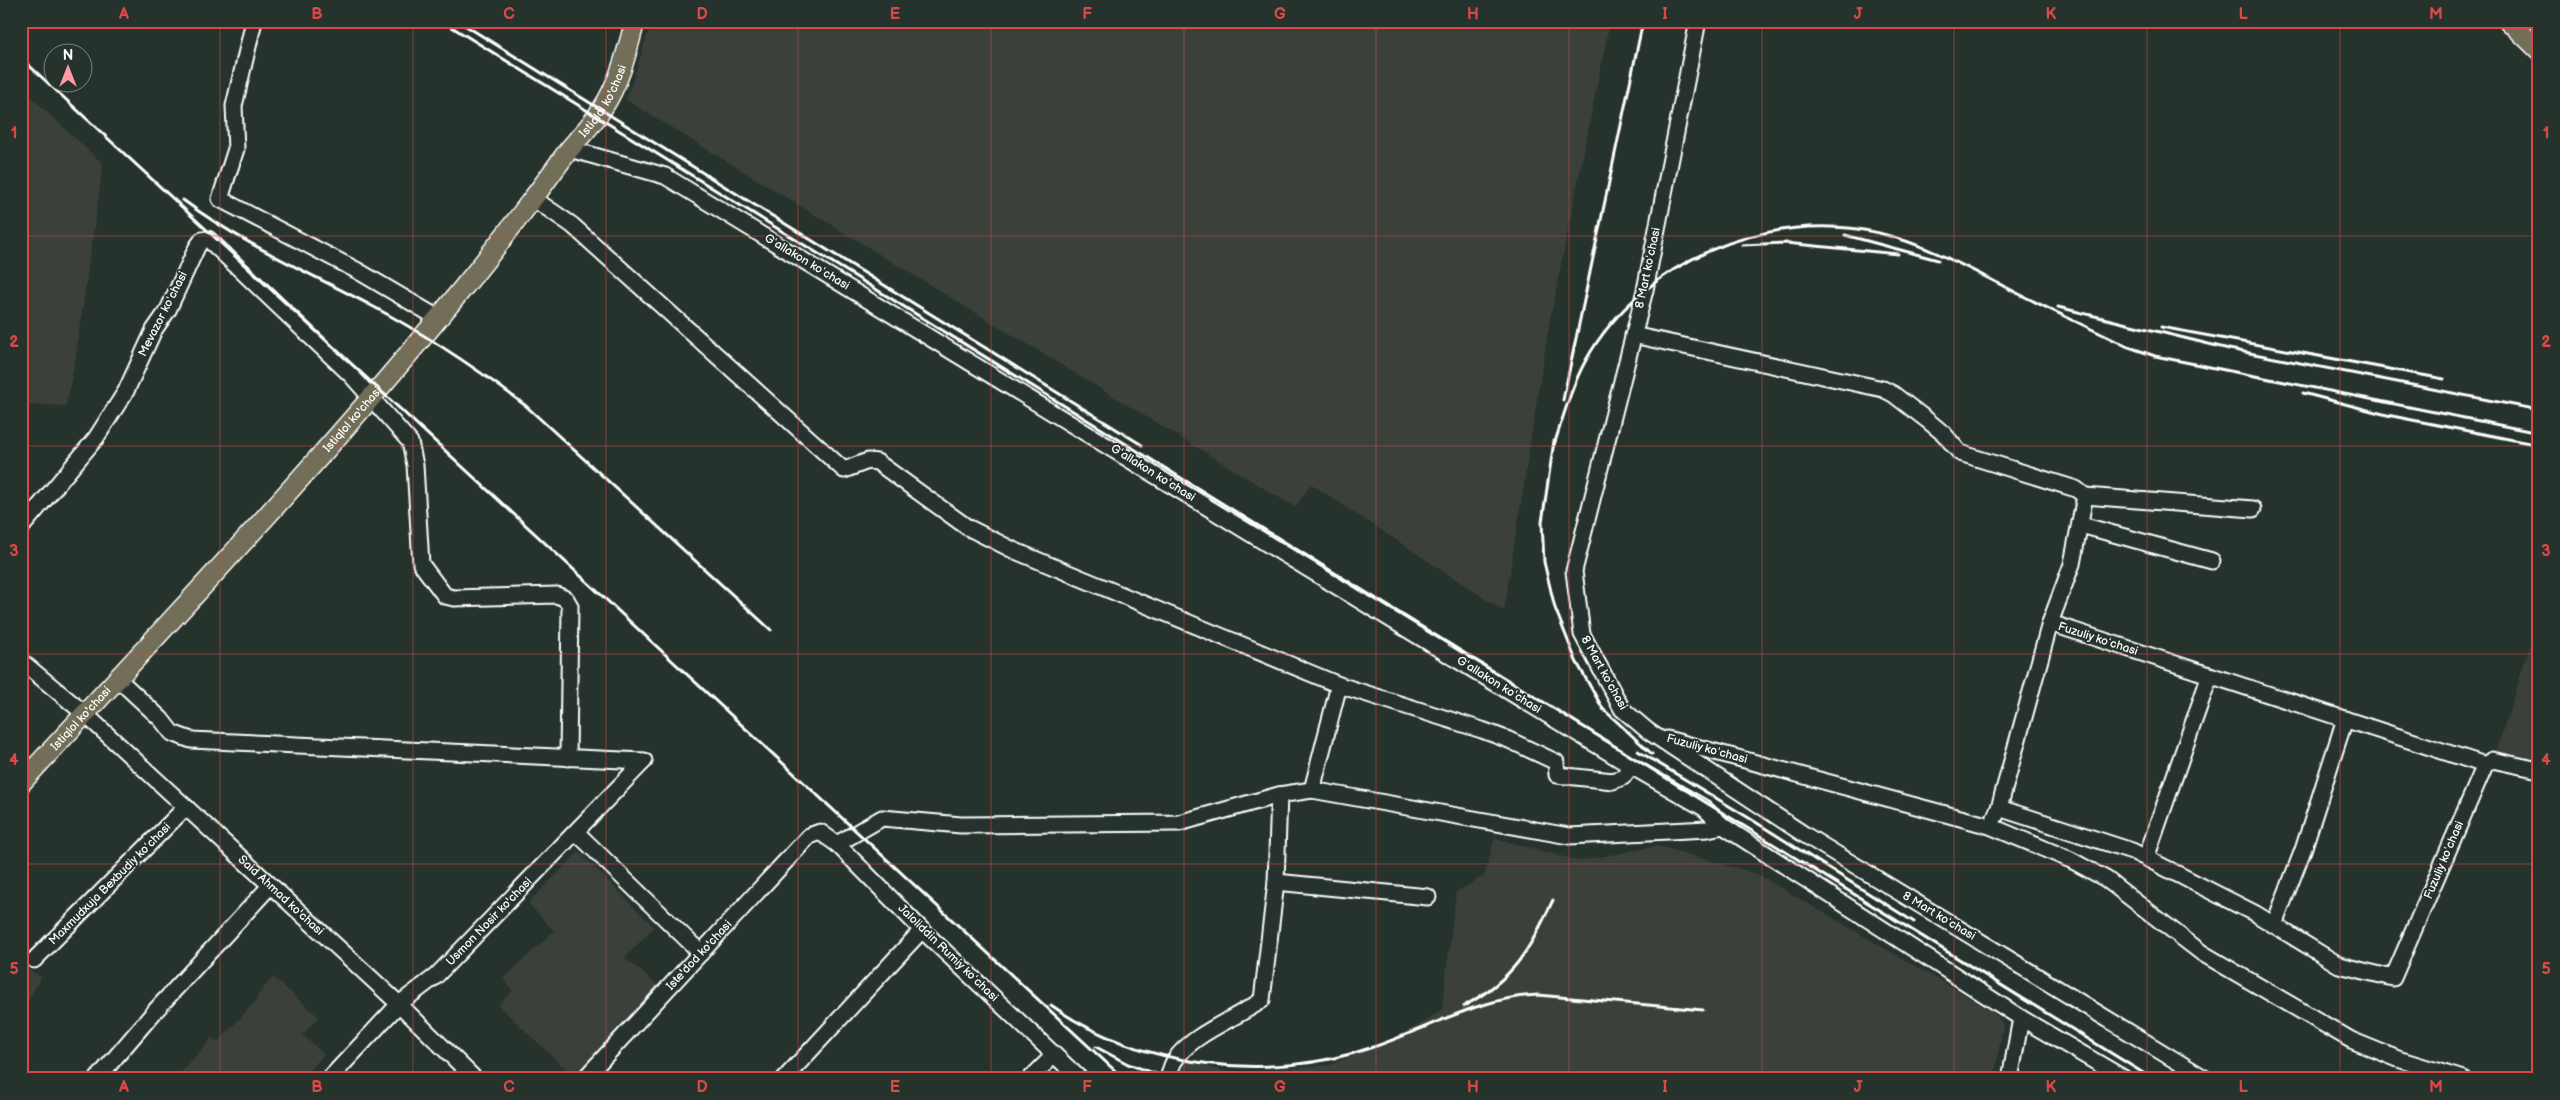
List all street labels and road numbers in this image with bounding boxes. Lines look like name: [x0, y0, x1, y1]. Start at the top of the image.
street label: Istiqlol ko'chasi: [576, 63, 630, 140]
street label: 8 Mart koʻchasi: [1632, 226, 1664, 310]
street label: Gʻallakon koʻchasi: [762, 231, 852, 293]
street label: Mevazor koʻchasi: [135, 269, 191, 359]
street label: Istiqlol ko'chasi: [320, 383, 385, 455]
street label: Gʻallakon koʻchasi: [1108, 441, 1198, 505]
street label: Fuzuliy koʻchasi: [2056, 619, 2140, 659]
street label: 8 Mart koʻchasi: [1577, 633, 1631, 713]
street label: Gʻallakon koʻchasi: [1454, 653, 1544, 717]
street label: Istiqlol ko'chasi: [47, 683, 114, 754]
street label: Fuzuliy koʻchasi: [1665, 731, 1749, 767]
street label: Fuzuliy koʻchasi: [2421, 819, 2467, 901]
street label: Maxmudxuja Bexbudiy koʻchasi: [46, 820, 174, 948]
street label: Said Ahmad ko'chasi: [235, 852, 327, 938]
street label: Usmon Nosir ko'chasi: [443, 874, 535, 969]
street label: 8 Mart koʻchasi: [1900, 888, 1978, 944]
street label: Jaloliddin Rumiy koʻchasi: [895, 901, 1001, 1005]
street label: Iste'dod ko'chasi: [663, 917, 735, 993]

